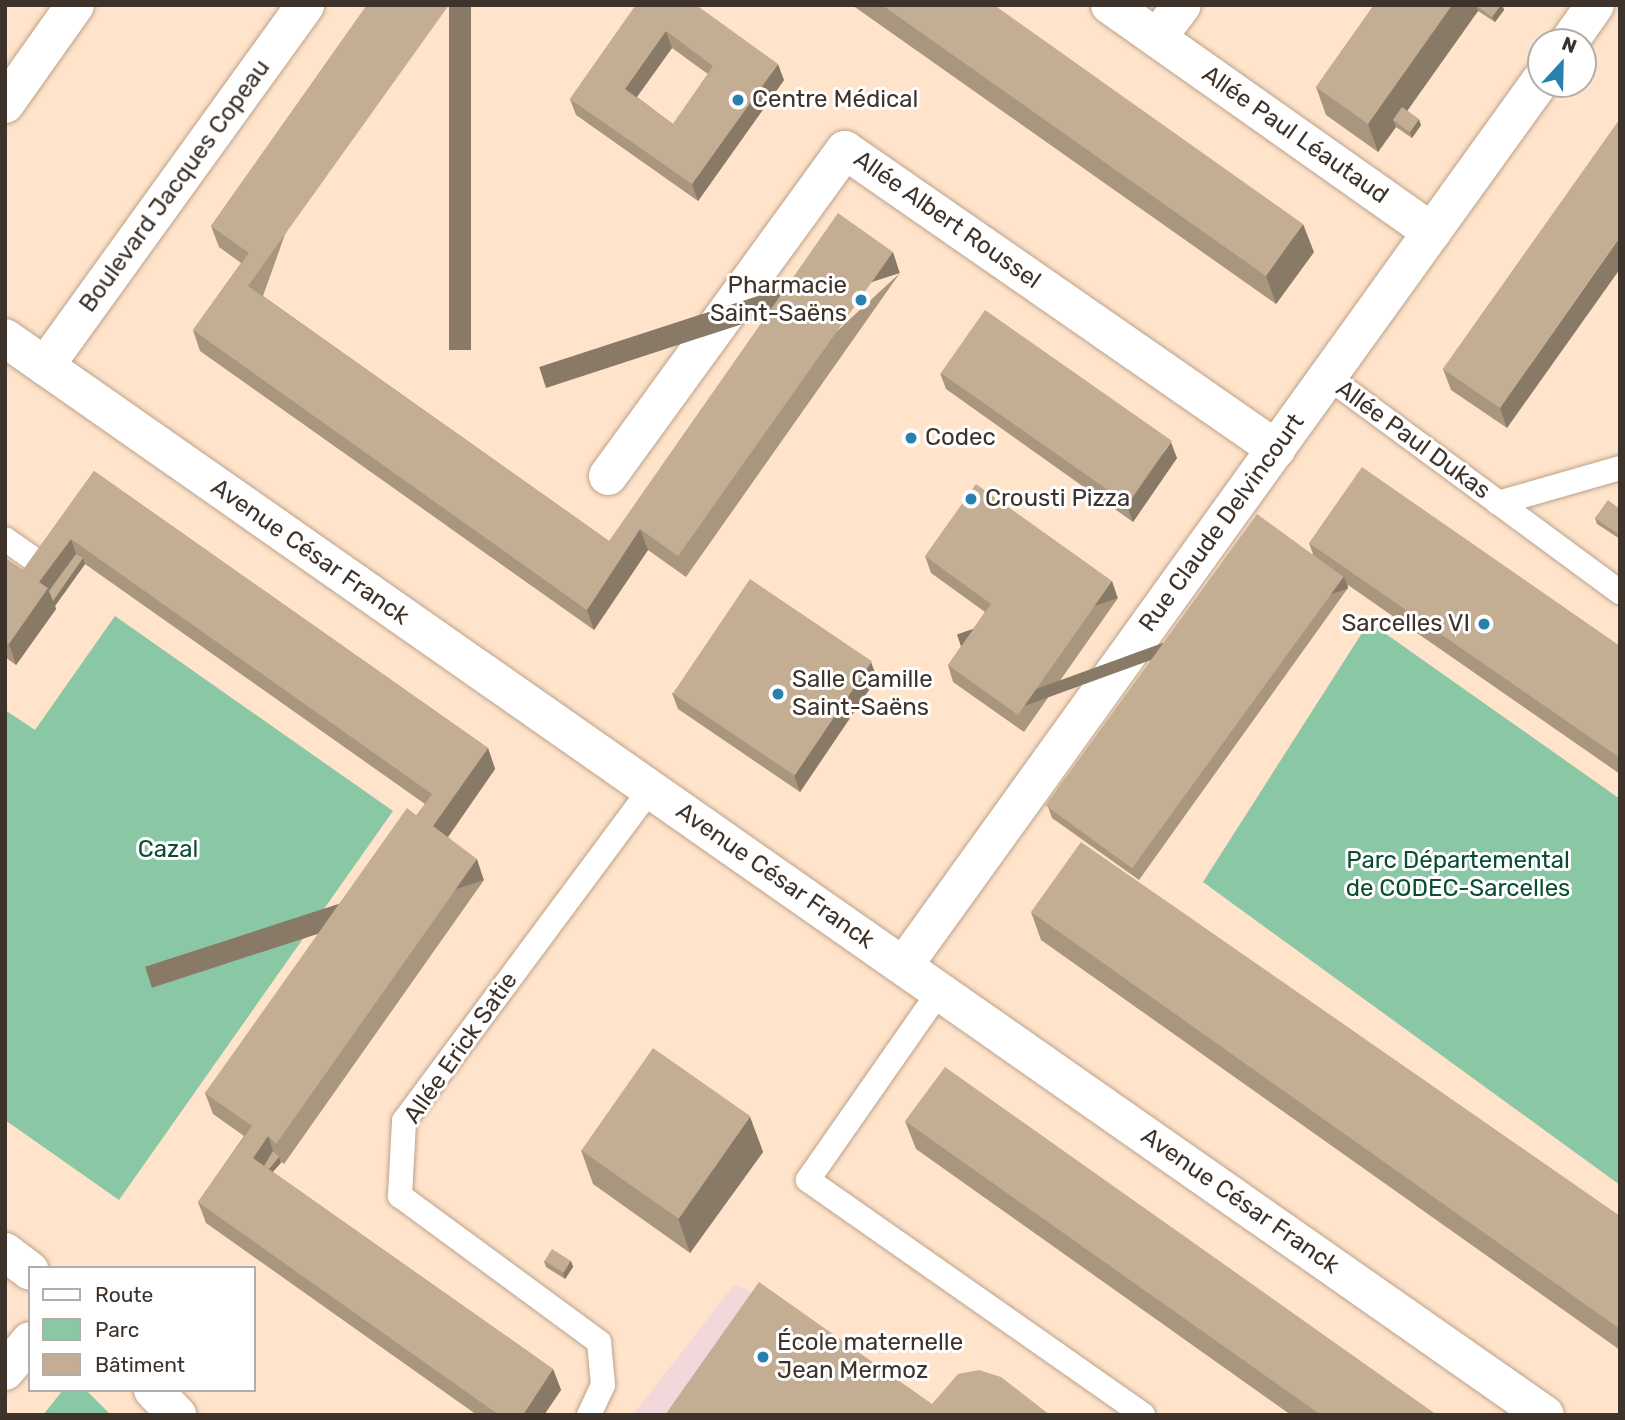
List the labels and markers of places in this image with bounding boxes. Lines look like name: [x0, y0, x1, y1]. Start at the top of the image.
place label: Centre Médical: [752, 86, 918, 114]
marker: Centre Médical: [730, 92, 746, 108]
place label: Pharmacie Saint-Saëns: [710, 272, 847, 328]
marker: Pharmacie Saint-Saëns: [853, 292, 869, 308]
place label: Codec: [925, 424, 996, 452]
marker: Codec: [903, 430, 919, 446]
place label: Crousti Pizza: [985, 485, 1130, 513]
marker: Crousti Pizza: [963, 491, 979, 507]
place label: Sarcelles VI: [1341, 610, 1470, 638]
marker: Sarcelles VI: [1476, 616, 1492, 632]
place label: Salle Camille Saint-Saëns: [792, 666, 933, 722]
marker: Salle Camille Saint-Saëns: [770, 686, 786, 702]
place label: École maternelle Jean Mermoz: [777, 1329, 963, 1385]
marker: École maternelle Jean Mermoz: [755, 1349, 771, 1365]

